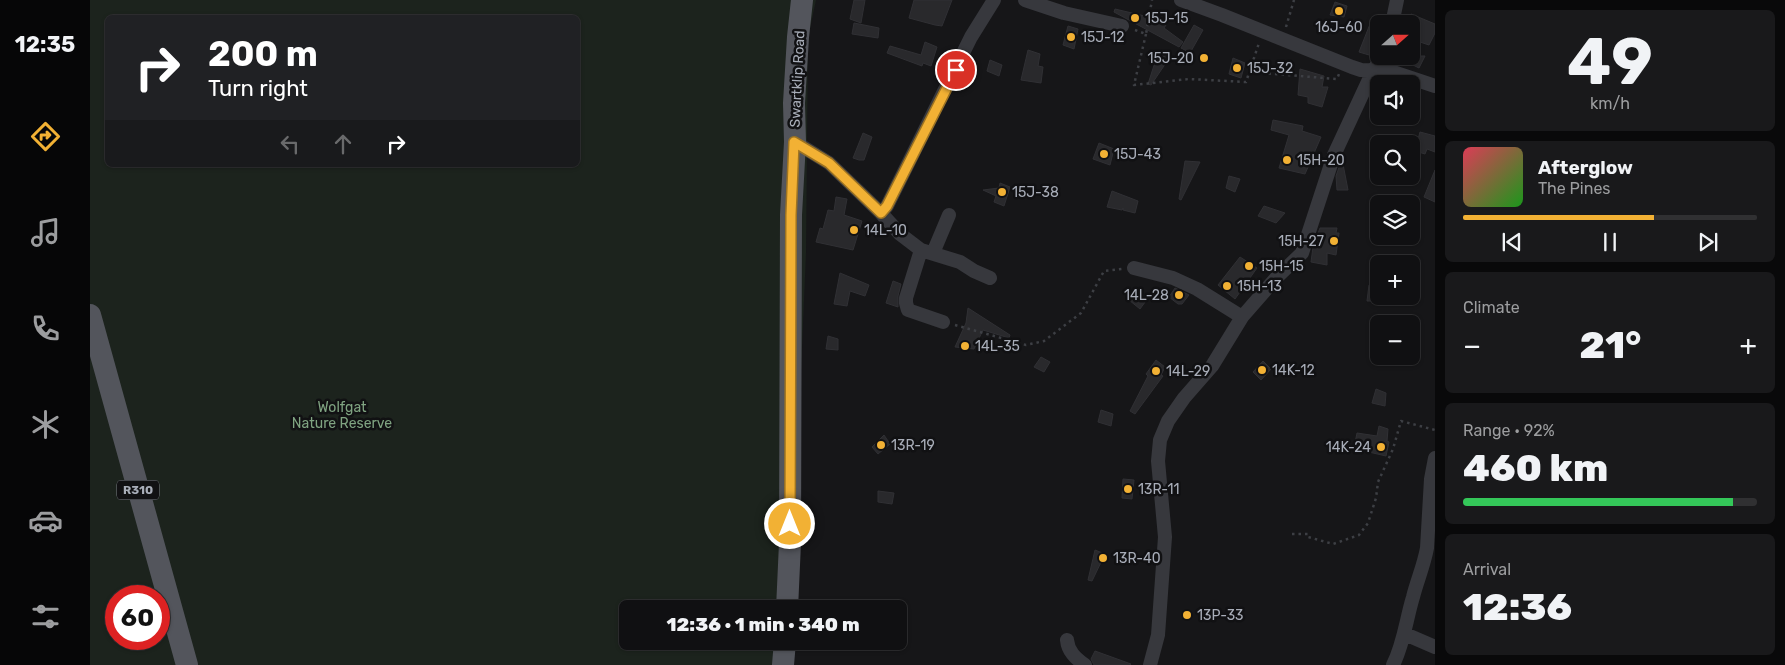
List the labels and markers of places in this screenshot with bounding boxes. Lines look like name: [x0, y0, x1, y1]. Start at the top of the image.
marker: 16J-60: [1333, 5, 1345, 17]
place label: 15J-15: [1145, 10, 1189, 27]
marker: 15J-15: [1129, 12, 1141, 24]
place label: 16J-60: [1315, 19, 1363, 36]
place label: 15J-12: [1081, 29, 1125, 46]
marker: 15J-12: [1065, 31, 1077, 43]
pin: [935, 49, 977, 91]
place label: 15J-20: [1148, 50, 1194, 67]
marker: 15J-20: [1198, 52, 1210, 64]
place label: 15J-32: [1247, 60, 1293, 77]
marker: 15J-32: [1231, 62, 1243, 74]
place label: 15J-43: [1114, 146, 1161, 163]
marker: 15J-43: [1098, 148, 1110, 160]
place label: 15H-20: [1297, 152, 1345, 169]
marker: 15H-20: [1281, 154, 1293, 166]
place label: 15J-38: [1012, 184, 1059, 201]
marker: 15J-38: [996, 186, 1008, 198]
place label: 14L-10: [864, 222, 907, 239]
marker: 14L-10: [848, 224, 860, 236]
place label: 15H-27: [1278, 233, 1324, 250]
marker: 15H-27: [1328, 235, 1340, 247]
place label: 15H-15: [1259, 258, 1304, 275]
marker: 15H-15: [1243, 260, 1255, 272]
place label: 15H-13: [1237, 278, 1282, 295]
marker: 15H-13: [1221, 280, 1233, 292]
place label: 14L-28: [1124, 287, 1169, 304]
marker: 14L-28: [1173, 289, 1185, 301]
place label: 14L-35: [975, 338, 1020, 355]
marker: 14L-35: [959, 340, 971, 352]
place label: 14K-12: [1272, 362, 1315, 379]
place label: 14L-29: [1166, 363, 1210, 380]
marker: 14K-12: [1256, 364, 1268, 376]
marker: 14L-29: [1150, 365, 1162, 377]
place label: 13R-19: [891, 437, 935, 454]
marker: 13R-19: [875, 439, 887, 451]
place label: 14K-24: [1326, 439, 1371, 456]
marker: 14K-24: [1375, 441, 1387, 453]
place label: 13R-11: [1138, 481, 1180, 498]
marker: 13R-11: [1122, 483, 1134, 495]
place label: 13R-40: [1113, 550, 1161, 567]
marker: 13R-40: [1097, 552, 1109, 564]
place label: 13P-33: [1197, 607, 1244, 624]
marker: 13P-33: [1181, 609, 1193, 621]

